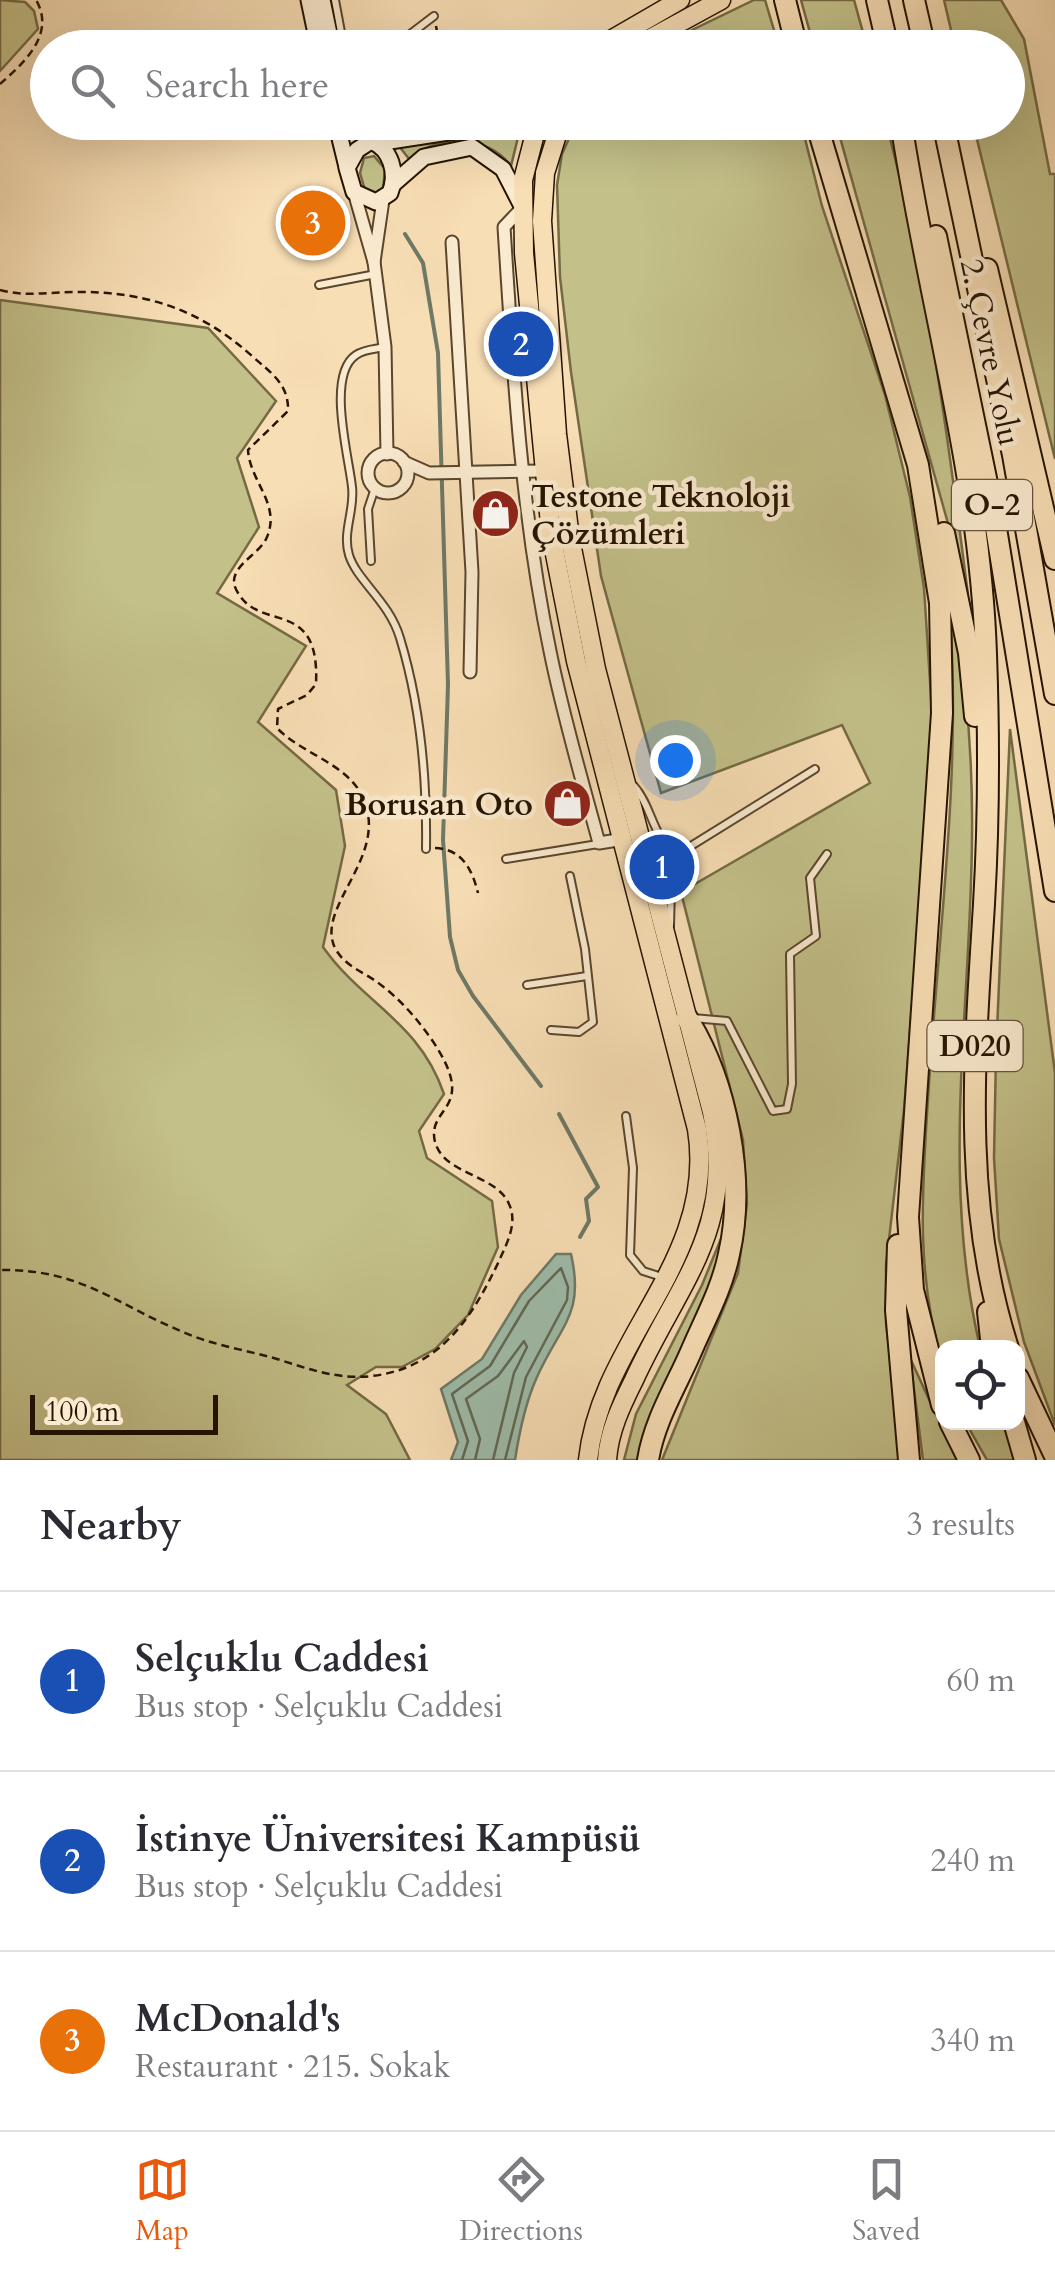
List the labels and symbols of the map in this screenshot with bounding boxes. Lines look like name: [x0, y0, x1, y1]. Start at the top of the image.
pin: 3: [280, 186, 346, 260]
street label: 2. Çevre Yolu: [949, 255, 1031, 450]
pin: 2: [488, 306, 554, 382]
place label: Testone Teknoloji Çözümleri: [531, 475, 791, 556]
road number: O-2: [952, 480, 1032, 530]
shop icon: Testone Teknoloji Çözümleri: [470, 488, 522, 540]
your location: [650, 735, 701, 786]
shop icon: Borusan Oto: [542, 778, 594, 830]
place label: Borusan Oto: [344, 783, 533, 827]
pin: 1: [630, 830, 694, 904]
road number: D020: [928, 1021, 1022, 1071]
scale bar: [30, 1390, 218, 1434]

